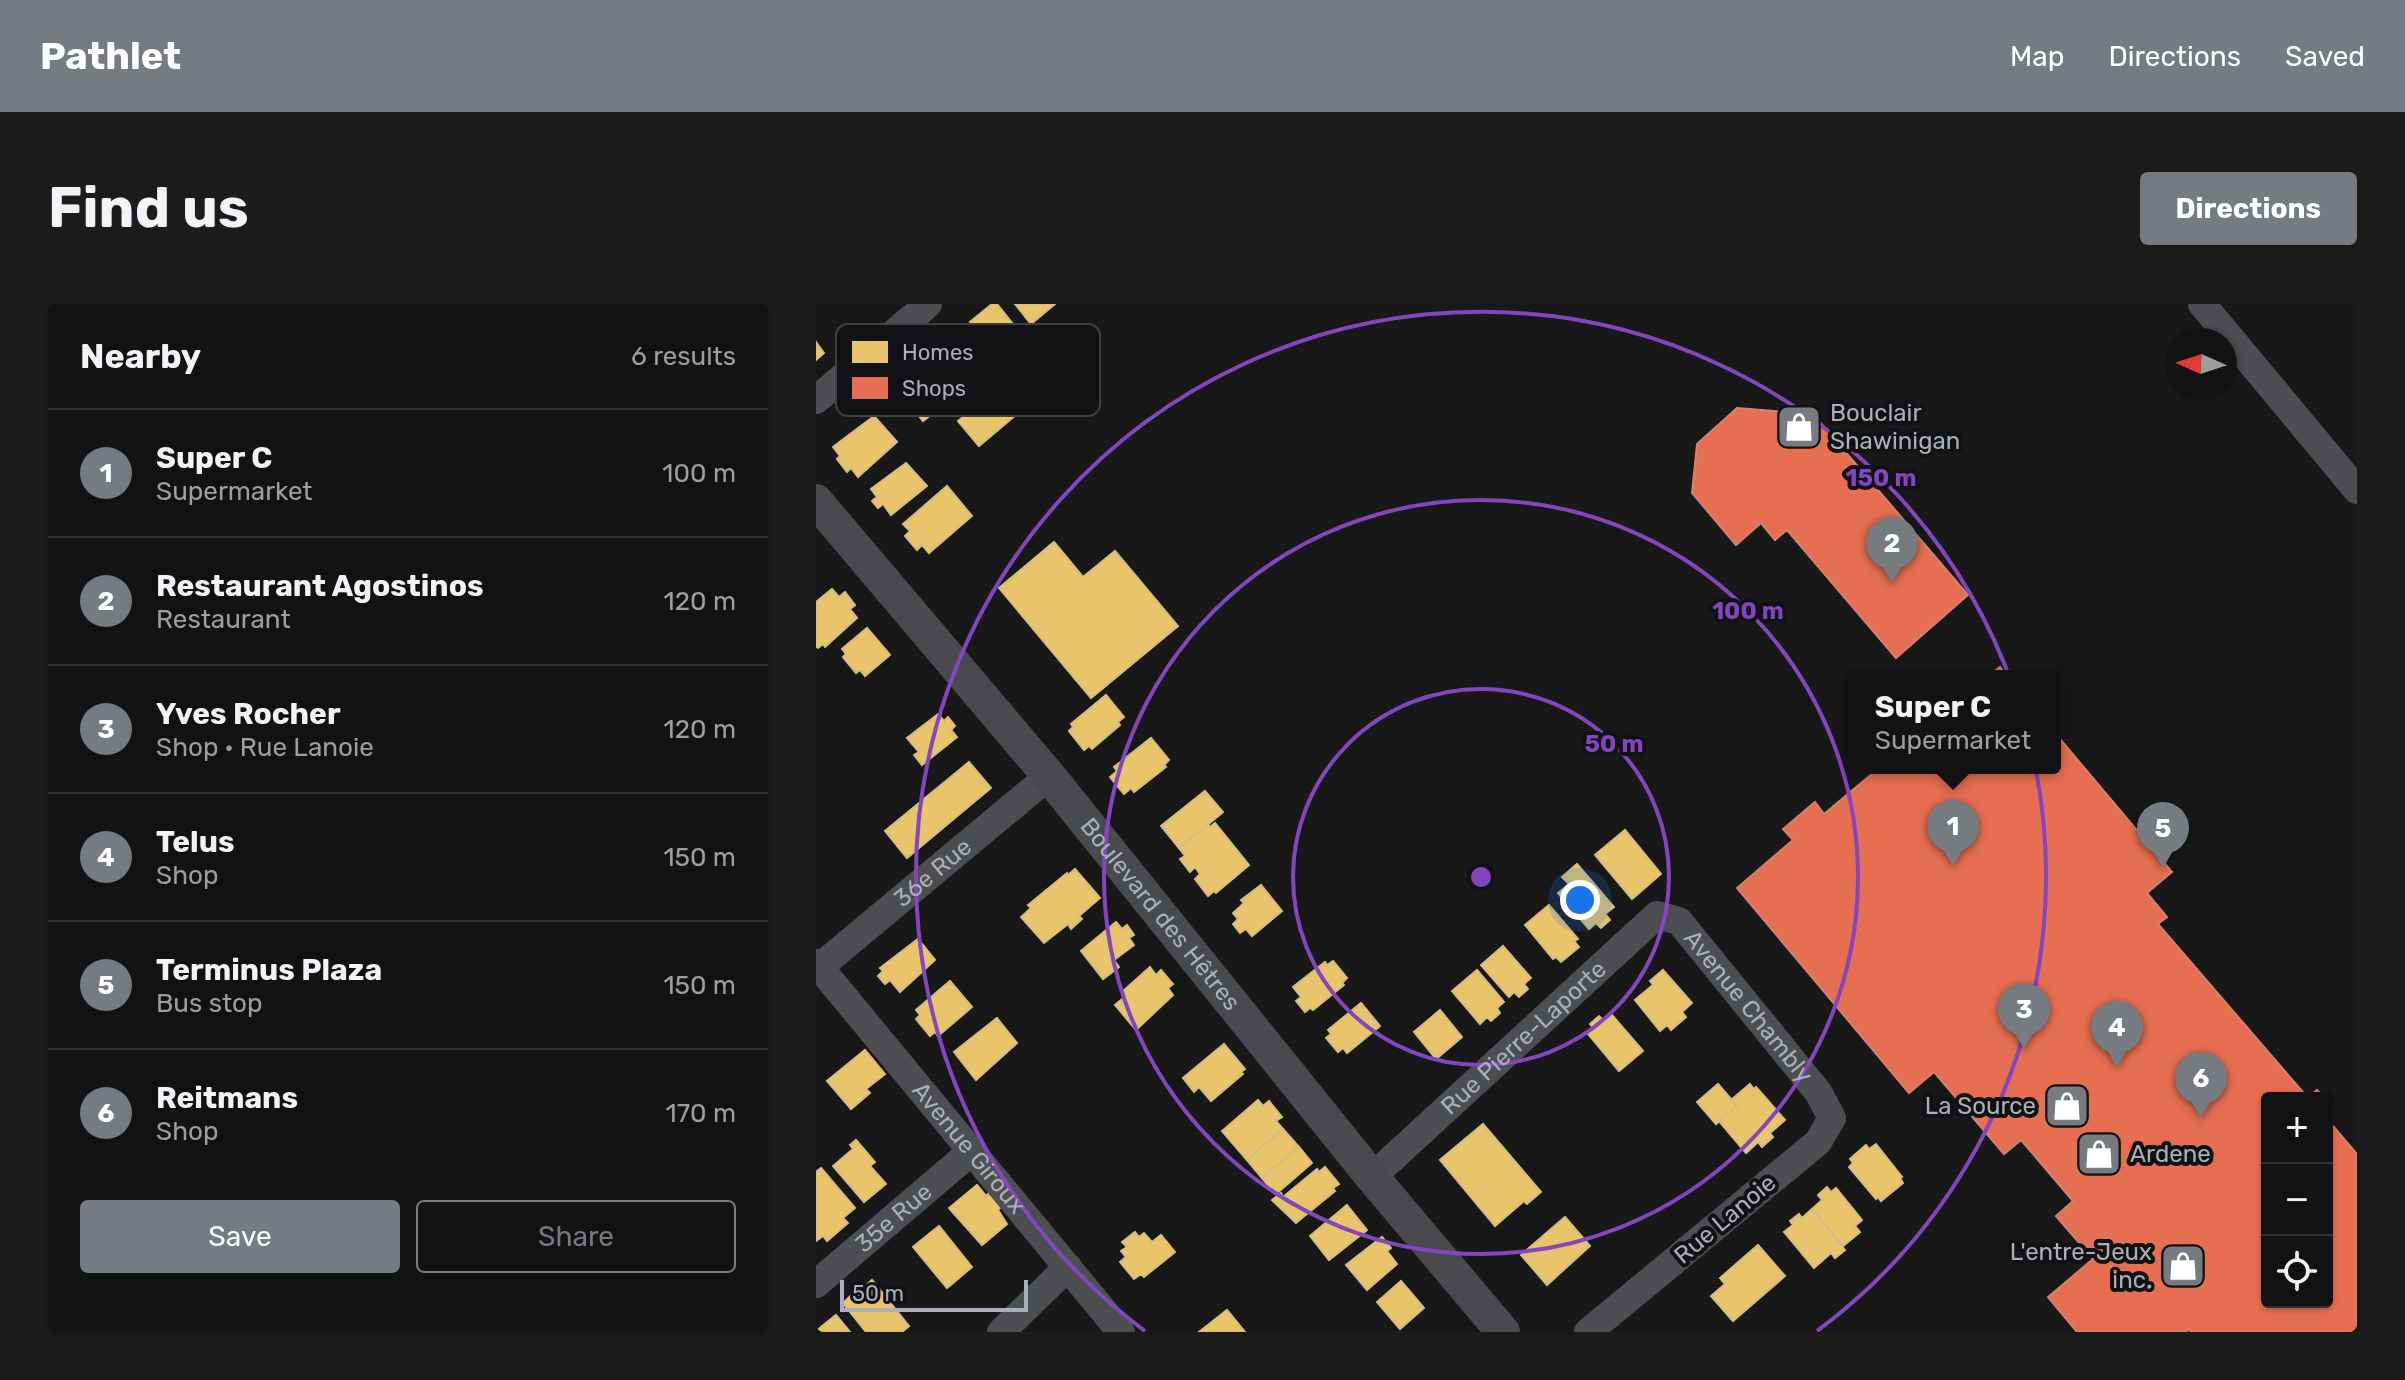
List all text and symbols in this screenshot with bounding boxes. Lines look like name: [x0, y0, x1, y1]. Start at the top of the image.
text: Pathlet: [40, 33, 181, 79]
text: Map: [2010, 40, 2064, 73]
text: Directions: [2108, 40, 2241, 73]
text: Saved: [2285, 40, 2365, 73]
button: Directions: [2140, 172, 2357, 245]
text: Find us: [48, 175, 249, 241]
legend: [836, 324, 1100, 416]
north arrow: [2165, 328, 2237, 400]
text: Nearby: [80, 336, 201, 377]
text: Homes: [902, 339, 973, 366]
text: 6 results: [631, 341, 736, 372]
text: Shops: [902, 375, 966, 402]
place label: Bouclair Shawinigan: [1830, 399, 1960, 455]
shop icon: Bouclair Shawinigan: [1775, 403, 1823, 451]
text: Super C: [156, 440, 272, 476]
text: 1: [100, 458, 112, 489]
text: 100 m: [662, 458, 736, 489]
text: 150 m: [1846, 464, 1916, 492]
text: Supermarket: [156, 476, 313, 507]
pin: 2: [1866, 517, 1918, 583]
text: Restaurant Agostinos: [156, 568, 484, 604]
text: 2: [98, 586, 114, 617]
text: 120 m: [664, 586, 736, 617]
text: 100 m: [1712, 597, 1784, 625]
text: Restaurant: [156, 604, 291, 635]
popup: [1845, 670, 2061, 774]
text: Super C: [1875, 689, 1991, 725]
text: Yves Rocher: [156, 696, 341, 732]
text: 3: [97, 714, 115, 745]
text: 120 m: [664, 714, 736, 745]
text: Supermarket: [1875, 725, 2031, 756]
text: 50 m: [1585, 730, 1643, 758]
text: Shop · Rue Lanoie: [156, 732, 374, 763]
pin: 1: [1927, 800, 1979, 866]
pin: 5: [2137, 802, 2189, 868]
street label: Boulevard des Hêtres: [1075, 813, 1246, 1016]
text: Telus: [156, 824, 234, 860]
street label: 36e Rue: [889, 833, 977, 913]
text: 4: [97, 842, 115, 873]
text: 150 m: [663, 842, 736, 873]
text: Shop: [156, 860, 218, 891]
centre of rings: [1467, 863, 1495, 891]
your location: [1560, 880, 1600, 920]
street label: Avenue Chambly: [1678, 924, 1819, 1088]
text: Terminus Plaza: [156, 952, 382, 988]
street label: Rue Pierre-Laporte: [1435, 955, 1612, 1120]
text: 5: [98, 970, 114, 1001]
text: 150 m: [663, 970, 736, 1001]
pin: 3: [1998, 983, 2050, 1049]
text: Bus stop: [156, 988, 262, 1019]
pin: 4: [2091, 1001, 2143, 1067]
pin: 6: [2175, 1052, 2227, 1118]
street label: Avenue Giroux: [906, 1077, 1031, 1219]
text: Reitmans: [156, 1080, 298, 1116]
shop icon: La Source: [2043, 1082, 2091, 1130]
place label: La Source: [1925, 1092, 2036, 1120]
map controls: [2261, 1092, 2333, 1308]
button: +: [2261, 1092, 2333, 1164]
text: 6: [98, 1098, 114, 1129]
text: 170 m: [666, 1098, 736, 1129]
text: Shop: [156, 1116, 218, 1147]
shop icon: Ardene: [2075, 1130, 2123, 1178]
place label: Ardene: [2130, 1140, 2211, 1168]
button: −: [2261, 1164, 2333, 1236]
street label: Rue Lanoie: [1669, 1168, 1781, 1270]
street label: 35e Rue: [850, 1177, 938, 1258]
button: Save: [80, 1200, 400, 1273]
button: Share: [416, 1200, 736, 1273]
button: locate: [2261, 1236, 2333, 1308]
place label: L'entre-Jeux inc.: [2010, 1238, 2152, 1294]
shop icon: L'entre-Jeux inc.: [2159, 1242, 2207, 1290]
scale bar: [840, 1276, 1028, 1312]
text: 50 m: [852, 1280, 904, 1307]

